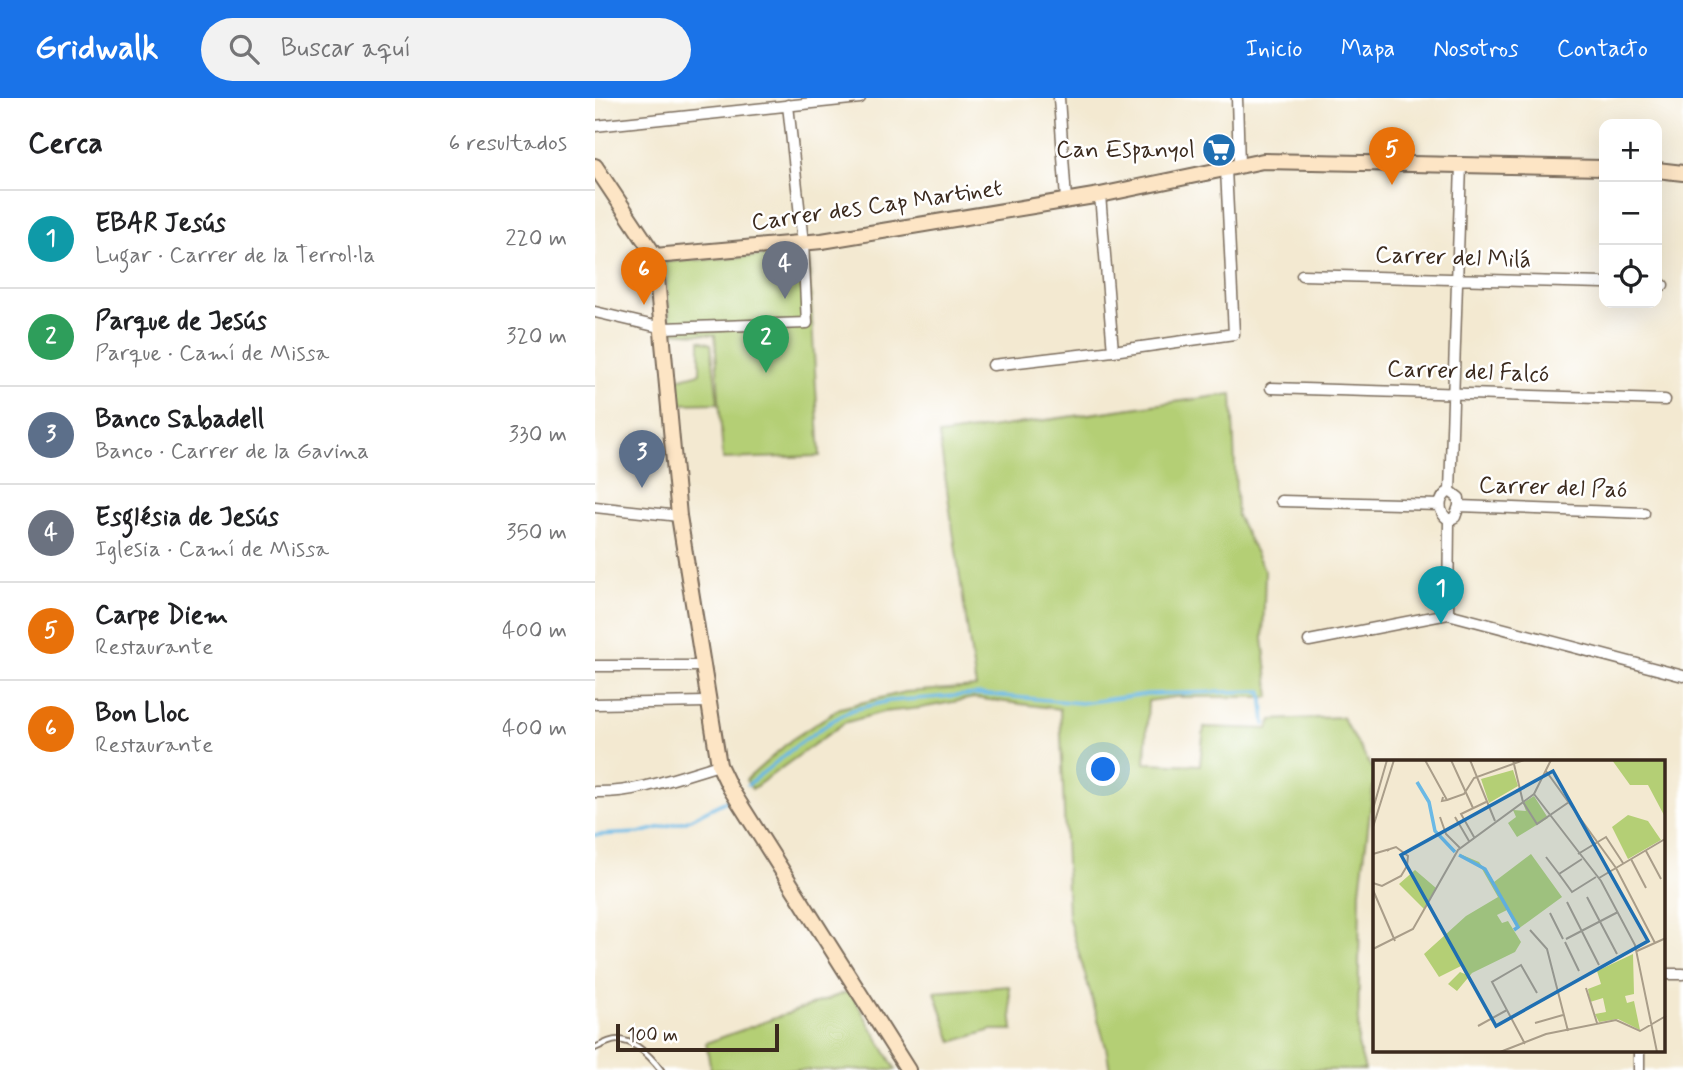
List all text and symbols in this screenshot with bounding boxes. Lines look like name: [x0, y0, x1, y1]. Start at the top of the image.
search box: [201, 18, 691, 81]
text: Gridwalk: [35, 27, 159, 71]
icon: search: [225, 30, 263, 68]
text: Buscar aquí: [281, 32, 411, 66]
text: Inicio: [1245, 34, 1303, 65]
text: Mapa: [1341, 34, 1395, 65]
text: Nosotros: [1433, 34, 1519, 65]
text: Contacto: [1557, 34, 1648, 65]
map controls: [1599, 119, 1662, 308]
button: +: [1599, 119, 1662, 182]
text: Cerca: [28, 124, 103, 163]
pin: 5: [1369, 127, 1415, 185]
text: 6 resultados: [449, 129, 567, 159]
supermarket icon: Can Espanyol: [1200, 131, 1238, 169]
place label: Can Espanyol: [1056, 135, 1195, 166]
street label: Carrer des Cap Martinet: [750, 173, 1004, 239]
button: −: [1599, 182, 1662, 245]
text: EBAR Jesús: [95, 207, 226, 241]
text: 1: [46, 224, 56, 254]
text: 220 m: [505, 224, 567, 254]
street label: Carrer del Milá: [1374, 240, 1532, 276]
text: Lugar · Carrer de la Terrol·la: [95, 241, 375, 271]
pin: 4: [762, 241, 808, 299]
button: locate: [1599, 245, 1662, 308]
pin: 6: [621, 247, 667, 305]
text: Parque de Jesús: [95, 305, 267, 339]
pin: 2: [743, 315, 789, 373]
text: 2: [45, 322, 57, 352]
text: 320 m: [506, 322, 567, 352]
text: Parque · Camí de Missa: [95, 339, 329, 369]
street label: Carrer del Falcó: [1386, 354, 1550, 390]
text: Banco Sabadell: [95, 403, 264, 437]
text: 3: [46, 420, 56, 450]
text: 330 m: [509, 420, 567, 450]
pin: 3: [619, 430, 665, 488]
text: Banco · Carrer de la Gavina: [95, 437, 369, 467]
street label: Carrer del Paó: [1478, 470, 1628, 506]
text: Església de Jesús: [95, 501, 279, 535]
text: 4: [44, 518, 58, 548]
text: 350 m: [506, 518, 567, 548]
text: Iglesia · Camí de Missa: [95, 535, 329, 565]
pin: 1: [1418, 566, 1464, 624]
text: Carpe Diem: [95, 599, 228, 633]
text: 5: [44, 616, 58, 646]
text: 400 m: [502, 616, 567, 646]
text: Restaurante: [95, 633, 213, 663]
text: Bon Lloc: [95, 697, 189, 731]
text: 6: [45, 714, 57, 744]
text: 400 m: [502, 714, 567, 744]
text: Restaurante: [95, 731, 213, 761]
your location: [1086, 752, 1120, 786]
inset map: [1373, 760, 1665, 1052]
scale bar: [616, 1021, 779, 1053]
text: 100 m: [627, 1023, 678, 1048]

